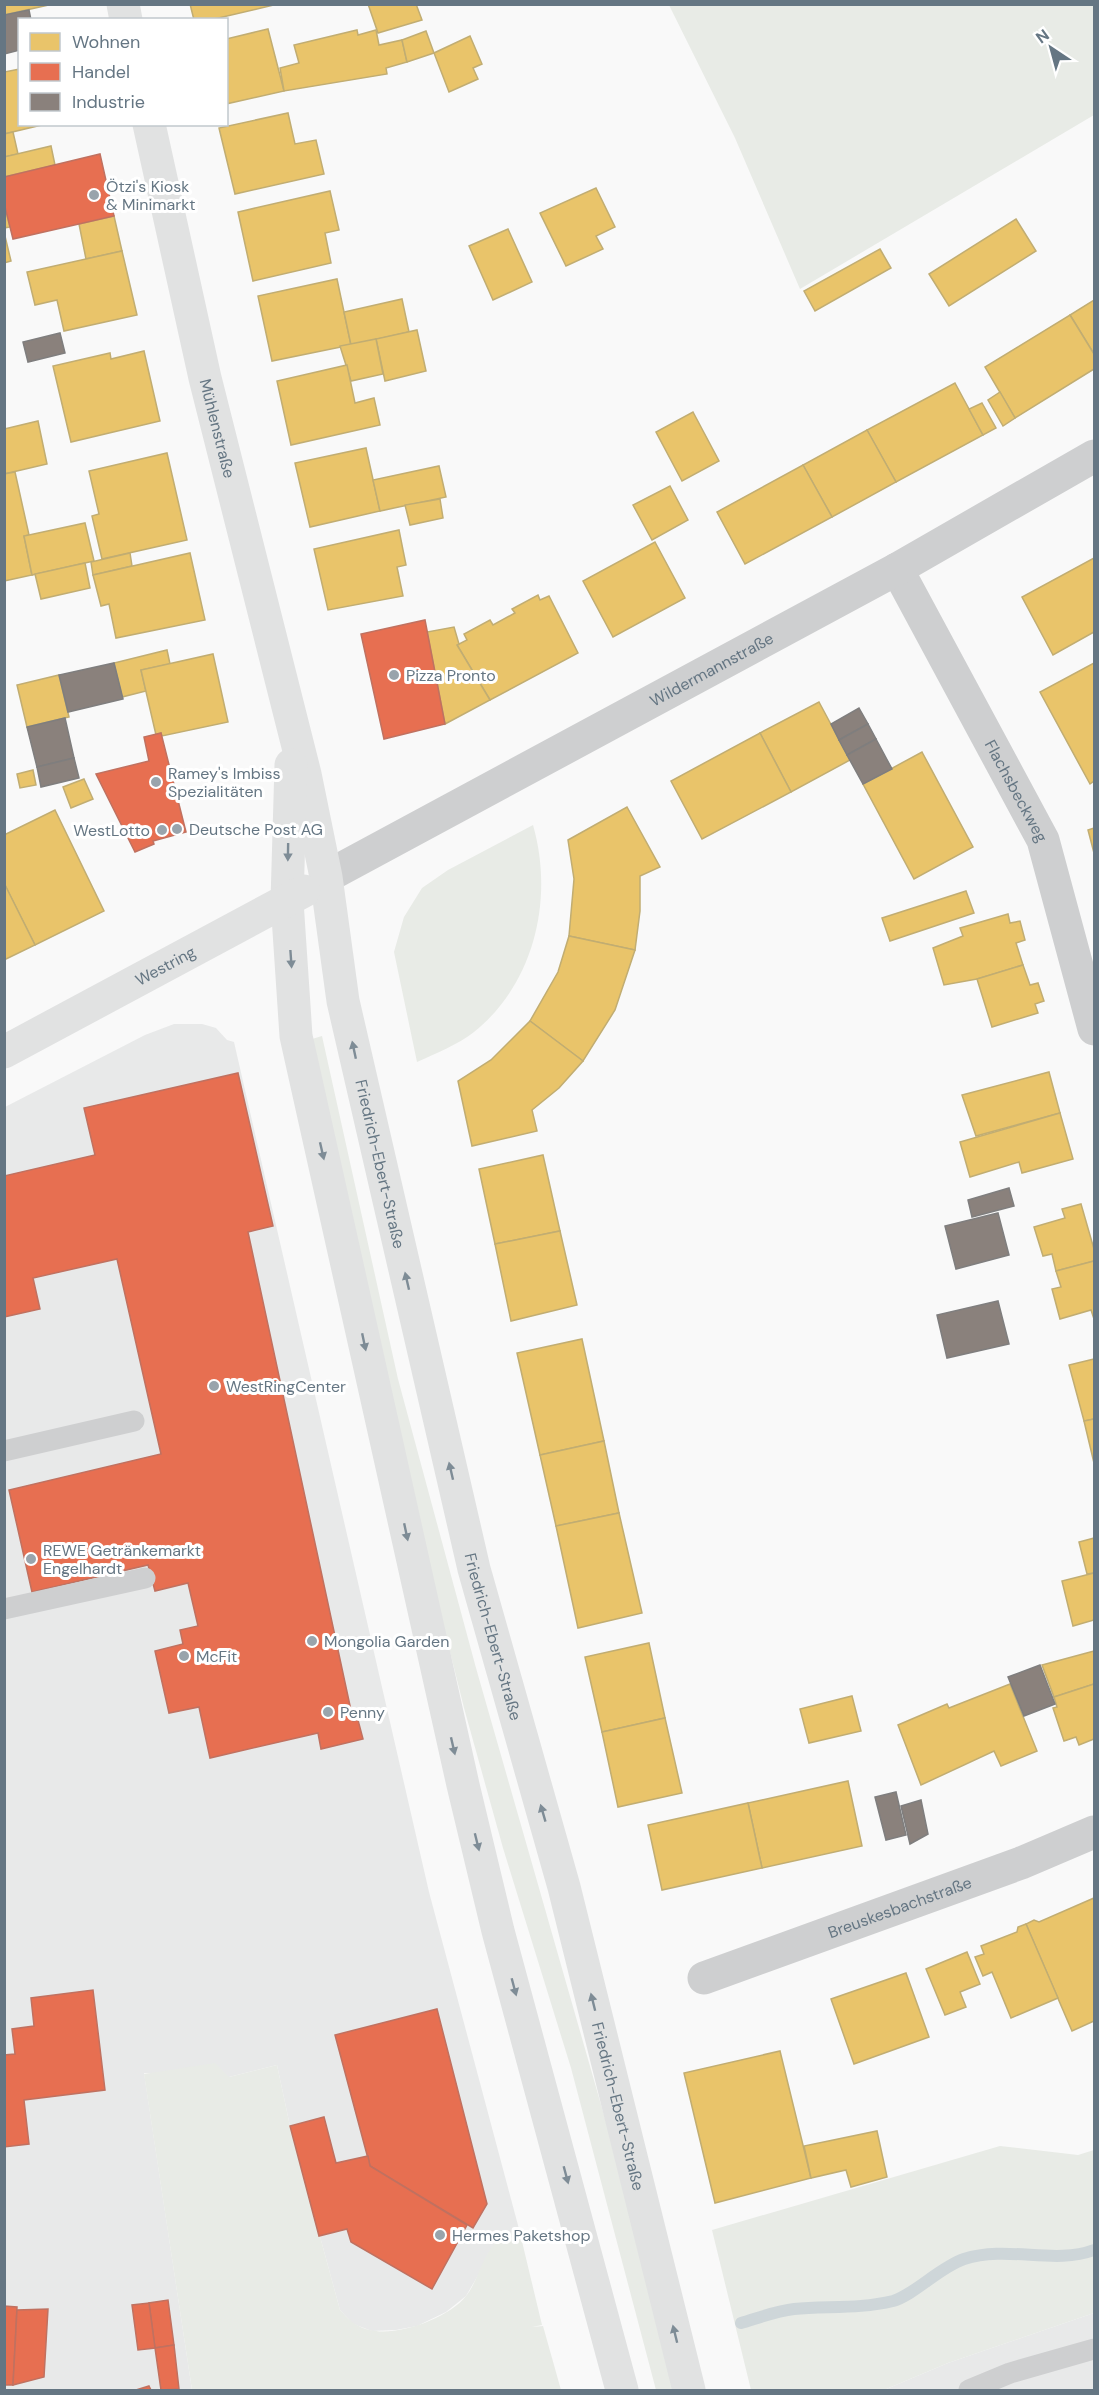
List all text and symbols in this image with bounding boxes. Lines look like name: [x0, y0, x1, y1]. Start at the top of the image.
legend: [18, 18, 228, 126]
north arrow: [1021, 18, 1081, 78]
text: N: [1032, 24, 1053, 48]
text: Wohnen: [72, 30, 140, 54]
text: Handel: [72, 60, 130, 84]
text: Industrie: [72, 90, 145, 114]
place label: Ötzi's Kiosk & Minimarkt: [106, 176, 196, 215]
marker: Ötzi's Kiosk & Minimarkt: [87, 188, 101, 202]
street label: Mühlenstraße: [195, 376, 240, 480]
street label: Wildermannstraße: [646, 627, 777, 711]
place label: Pizza Pronto: [406, 665, 496, 686]
marker: Pizza Pronto: [387, 668, 401, 682]
street label: Flachsbeckweg: [980, 736, 1053, 846]
place label: Ramey's Imbiss Spezialitäten: [168, 763, 281, 802]
marker: Ramey's Imbiss Spezialitäten: [149, 775, 163, 789]
place label: Deutsche Post AG: [189, 819, 323, 840]
place label: WestLotto: [73, 820, 150, 841]
marker: Deutsche Post AG: [170, 822, 184, 836]
marker: WestLotto: [155, 823, 169, 837]
one-way arrow: [283, 842, 293, 861]
street label: Westring: [131, 941, 199, 990]
one-way arrow: [286, 950, 296, 969]
one-way arrow: [349, 1041, 358, 1060]
street label: Friedrich-Ebert-Straße: [351, 1077, 410, 1251]
one-way arrow: [318, 1142, 328, 1160]
one-way arrow: [401, 1272, 411, 1291]
one-way arrow: [360, 1332, 370, 1351]
place label: WestRingCenter: [226, 1376, 346, 1397]
marker: WestRingCenter: [207, 1379, 221, 1393]
one-way arrow: [446, 1462, 456, 1480]
one-way arrow: [402, 1523, 411, 1542]
place label: REWE Getränkemarkt Engelhardt: [43, 1540, 201, 1579]
street label: Friedrich-Ebert-Straße: [460, 1551, 527, 1723]
marker: REWE Getränkemarkt Engelhardt: [24, 1552, 38, 1566]
place label: Mongolia Garden: [324, 1631, 449, 1652]
marker: Mongolia Garden: [305, 1634, 319, 1648]
place label: McFit: [196, 1646, 237, 1667]
marker: McFit: [177, 1649, 191, 1663]
place label: Penny: [340, 1702, 385, 1723]
marker: Penny: [321, 1705, 335, 1719]
one-way arrow: [449, 1736, 459, 1755]
one-way arrow: [538, 1804, 547, 1822]
one-way arrow: [472, 1833, 482, 1851]
street label: Breuskesbachstraße: [825, 1871, 974, 1943]
one-way arrow: [510, 1978, 519, 1996]
one-way arrow: [588, 1993, 598, 2011]
street label: Friedrich-Ebert-Straße: [587, 2020, 649, 2193]
one-way arrow: [561, 2166, 571, 2184]
place label: Hermes Paketshop: [452, 2225, 590, 2246]
marker: Hermes Paketshop: [433, 2228, 447, 2242]
one-way arrow: [670, 2325, 680, 2343]

